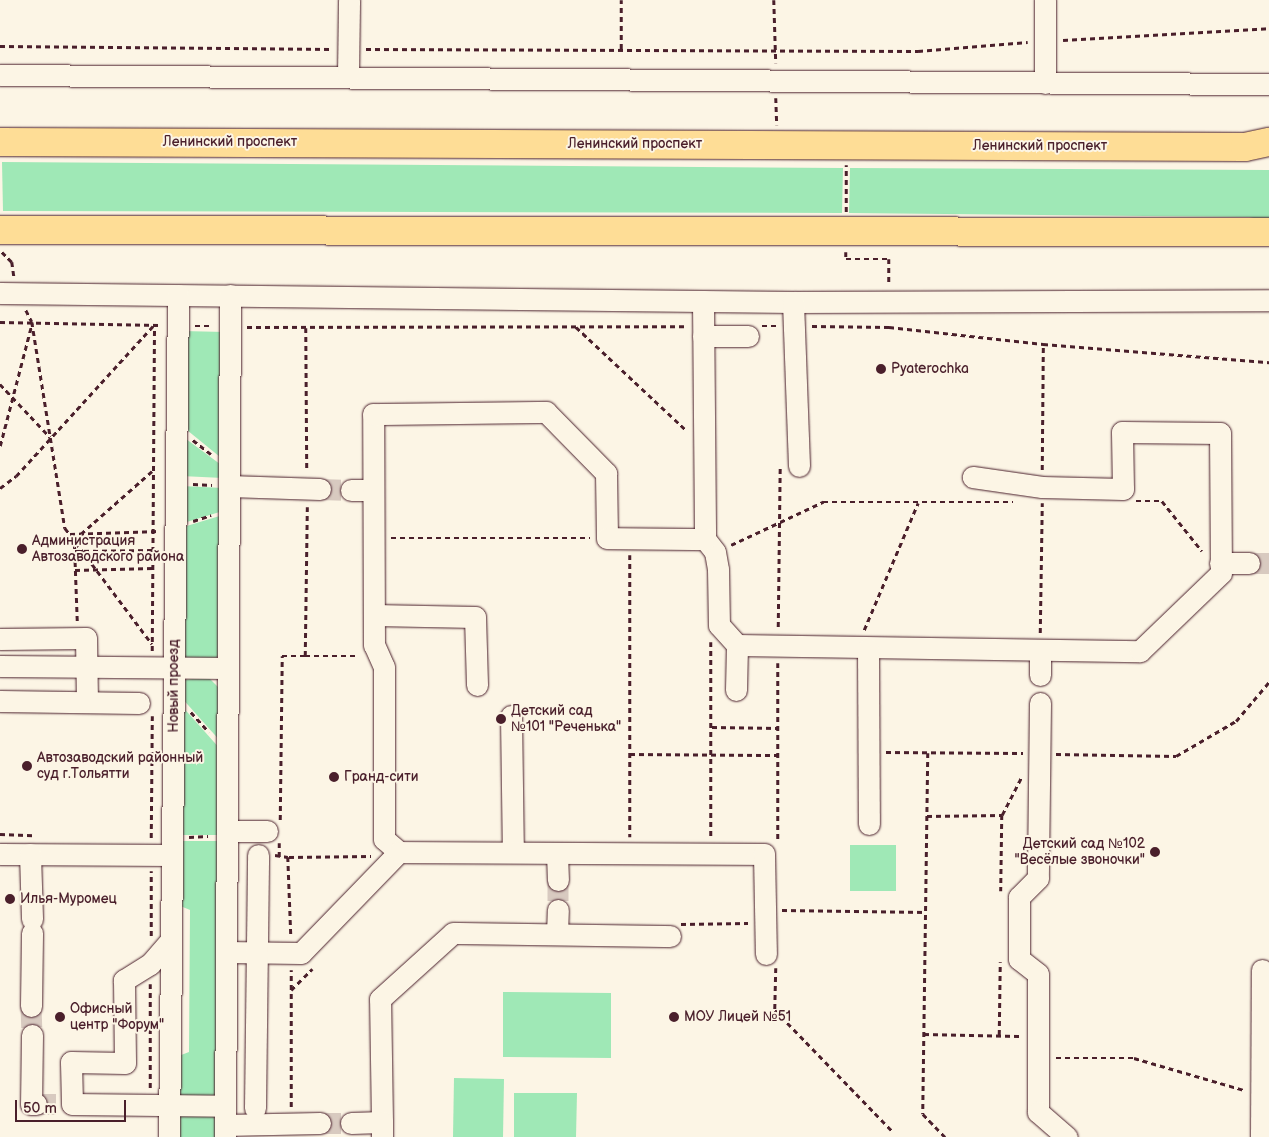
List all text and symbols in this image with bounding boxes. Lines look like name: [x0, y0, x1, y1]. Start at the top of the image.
street label: Ленинский проспект: [163, 134, 297, 150]
street label: Ленинский проспект: [568, 136, 702, 152]
street label: Ленинский проспект: [973, 138, 1107, 154]
place label: Pyaterochka: [891, 361, 969, 377]
marker: Pyaterochka: [875, 363, 887, 375]
place label: Администрация Автозаводского района: [32, 533, 184, 566]
marker: Администрация Автозаводского района: [16, 543, 28, 555]
street label: Новый проезд: [166, 639, 182, 733]
place label: Детский сад №101 "Реченька": [511, 703, 621, 736]
marker: Детский сад №101 "Реченька": [495, 713, 507, 725]
place label: Автозаводский районный суд г.Тольятти: [37, 750, 203, 782]
marker: Автозаводский районный суд г.Тольятти: [21, 760, 33, 772]
place label: Гранд-сити: [344, 769, 418, 785]
marker: Гранд-сити: [328, 771, 340, 783]
place label: Детский сад №102 "Весёлые звоночки": [1015, 836, 1145, 869]
marker: Детский сад №102 "Весёлые звоночки": [1149, 846, 1161, 858]
place label: Илья-Муромец: [20, 891, 117, 907]
marker: Илья-Муромец: [4, 893, 16, 905]
place label: Офисный центр "Форум": [70, 1001, 164, 1034]
place label: МОУ Лицей №51: [684, 1009, 791, 1025]
marker: Офисный центр "Форум": [54, 1011, 66, 1023]
marker: МОУ Лицей №51: [668, 1011, 680, 1023]
scale bar: [18, 1090, 129, 1122]
text: 50 m: [23, 1099, 57, 1118]

